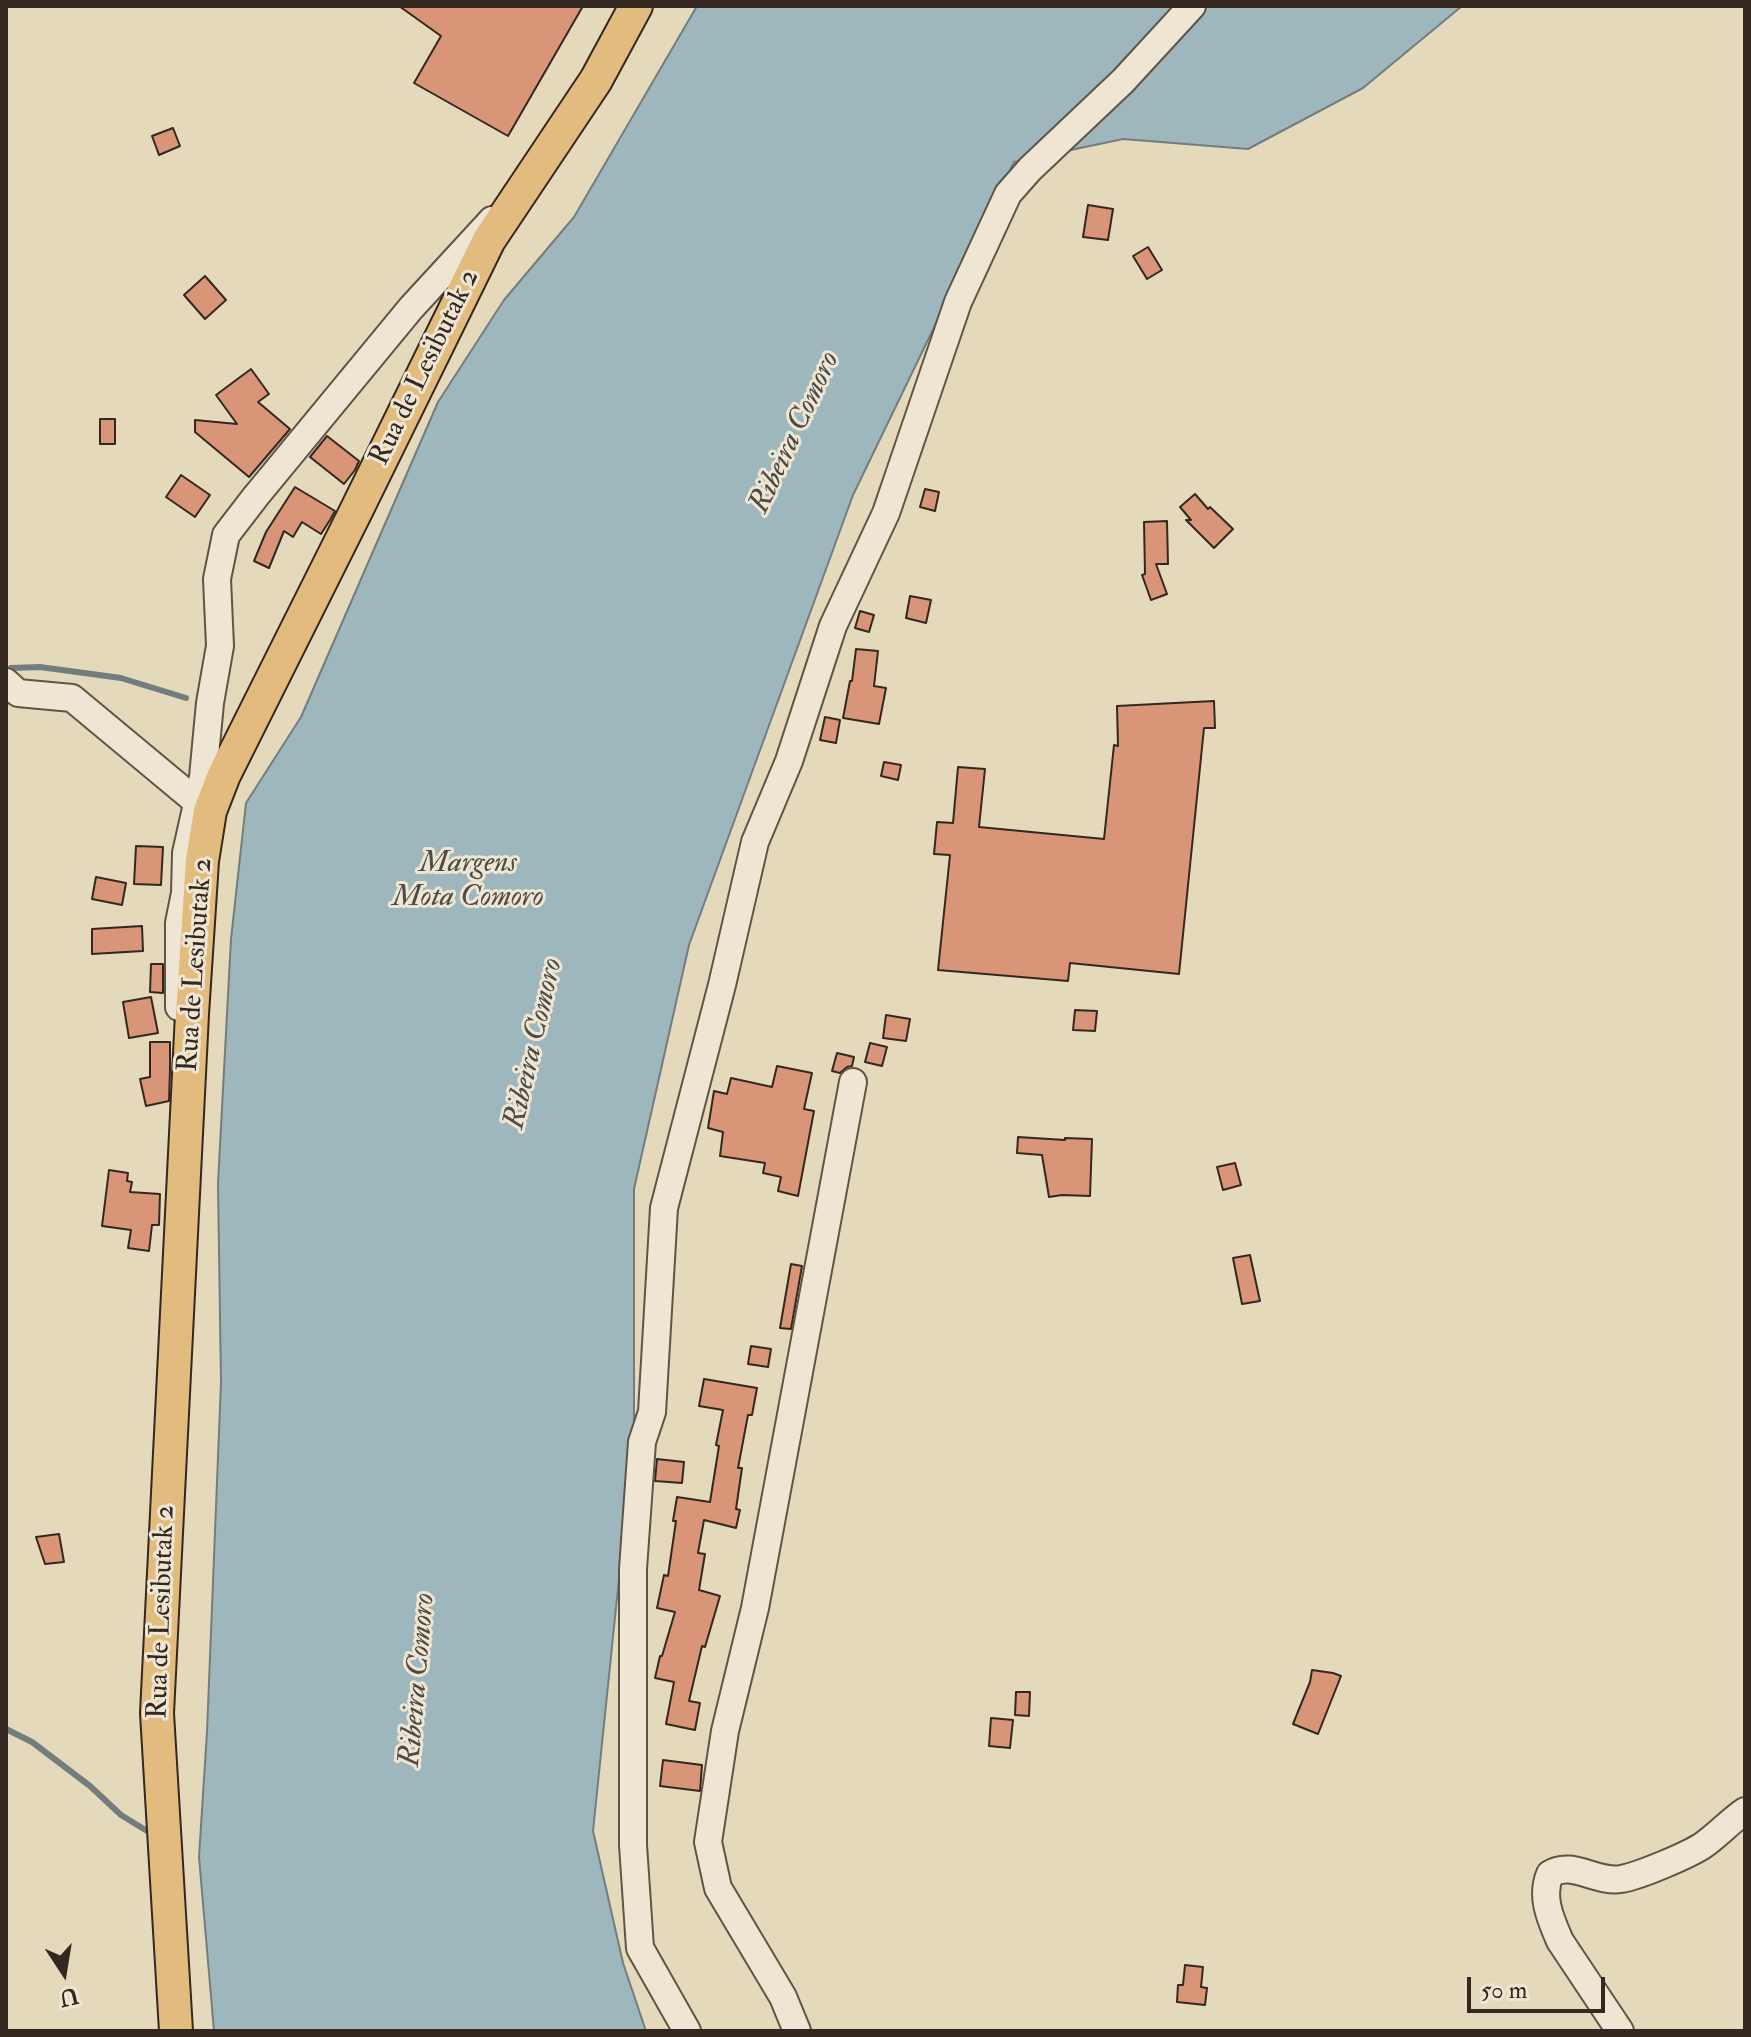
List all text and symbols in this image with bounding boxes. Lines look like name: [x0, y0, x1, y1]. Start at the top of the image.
street label: Rua de Lesibutak 2: [364, 264, 488, 472]
water label: Ribeira Comoro: [743, 347, 849, 519]
water label: Margens Mota Comoro: [392, 847, 544, 918]
street label: Rua de Lesibutak 2: [173, 857, 221, 1073]
water label: Ribeira Comoro: [498, 955, 572, 1133]
street label: Rua de Lesibutak 2: [142, 1504, 184, 1720]
water label: Ribeira Comoro: [393, 1592, 445, 1768]
north arrow: [24, 1933, 104, 2013]
scale bar: [1471, 1961, 1609, 2011]
text: 50 m: [1481, 1975, 1527, 2006]
text: U: [57, 1981, 81, 2012]

